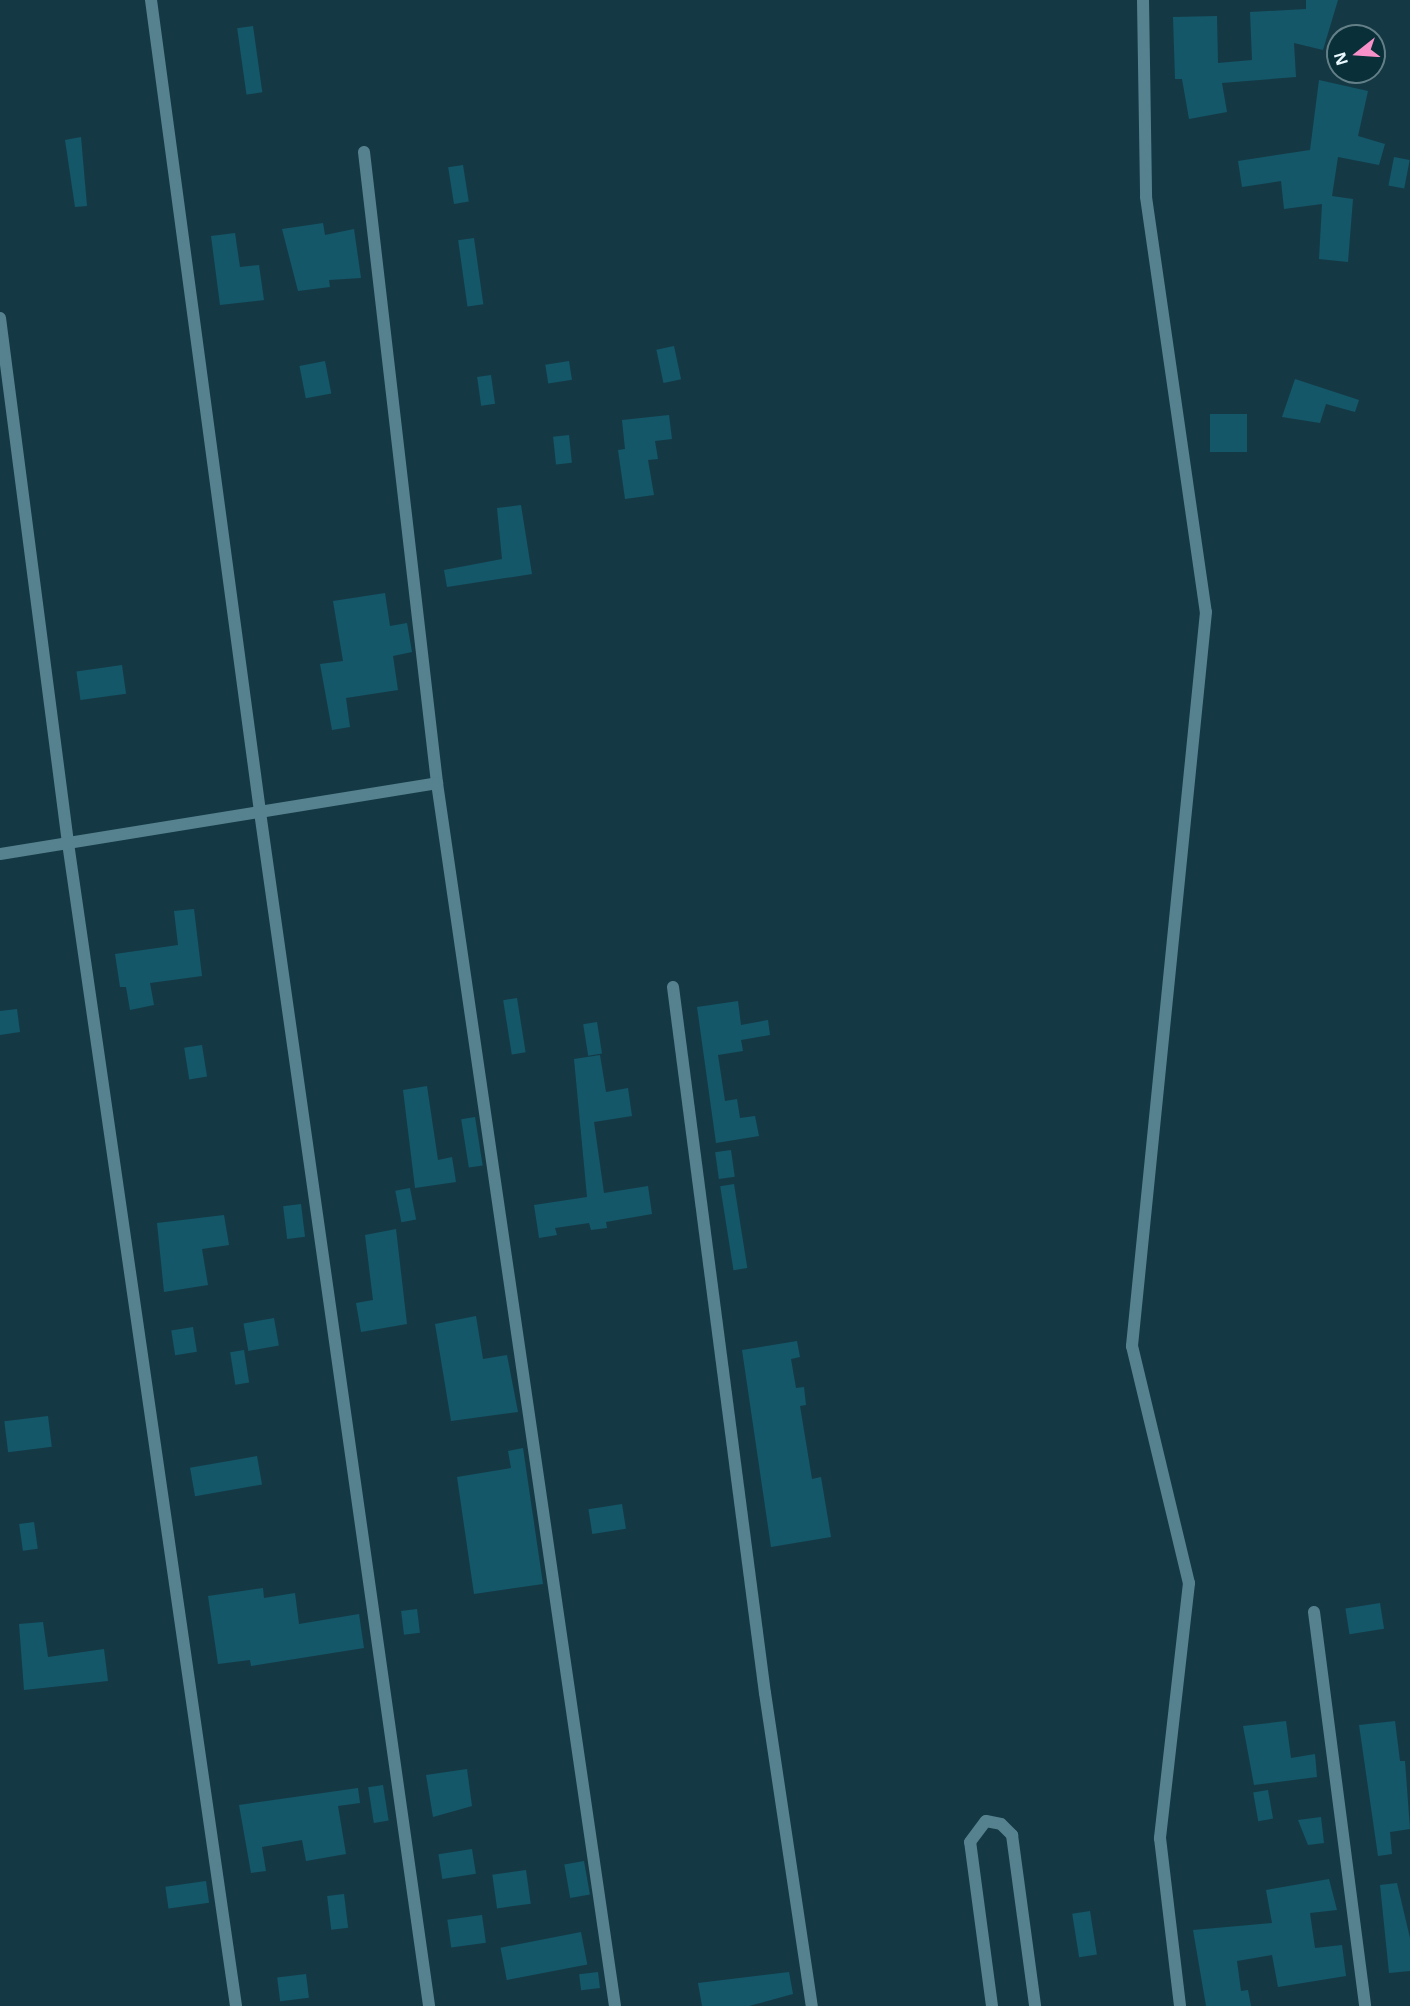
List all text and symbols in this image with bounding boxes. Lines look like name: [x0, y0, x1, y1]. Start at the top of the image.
north arrow: [1326, 24, 1386, 84]
text: N: [1328, 49, 1353, 68]

